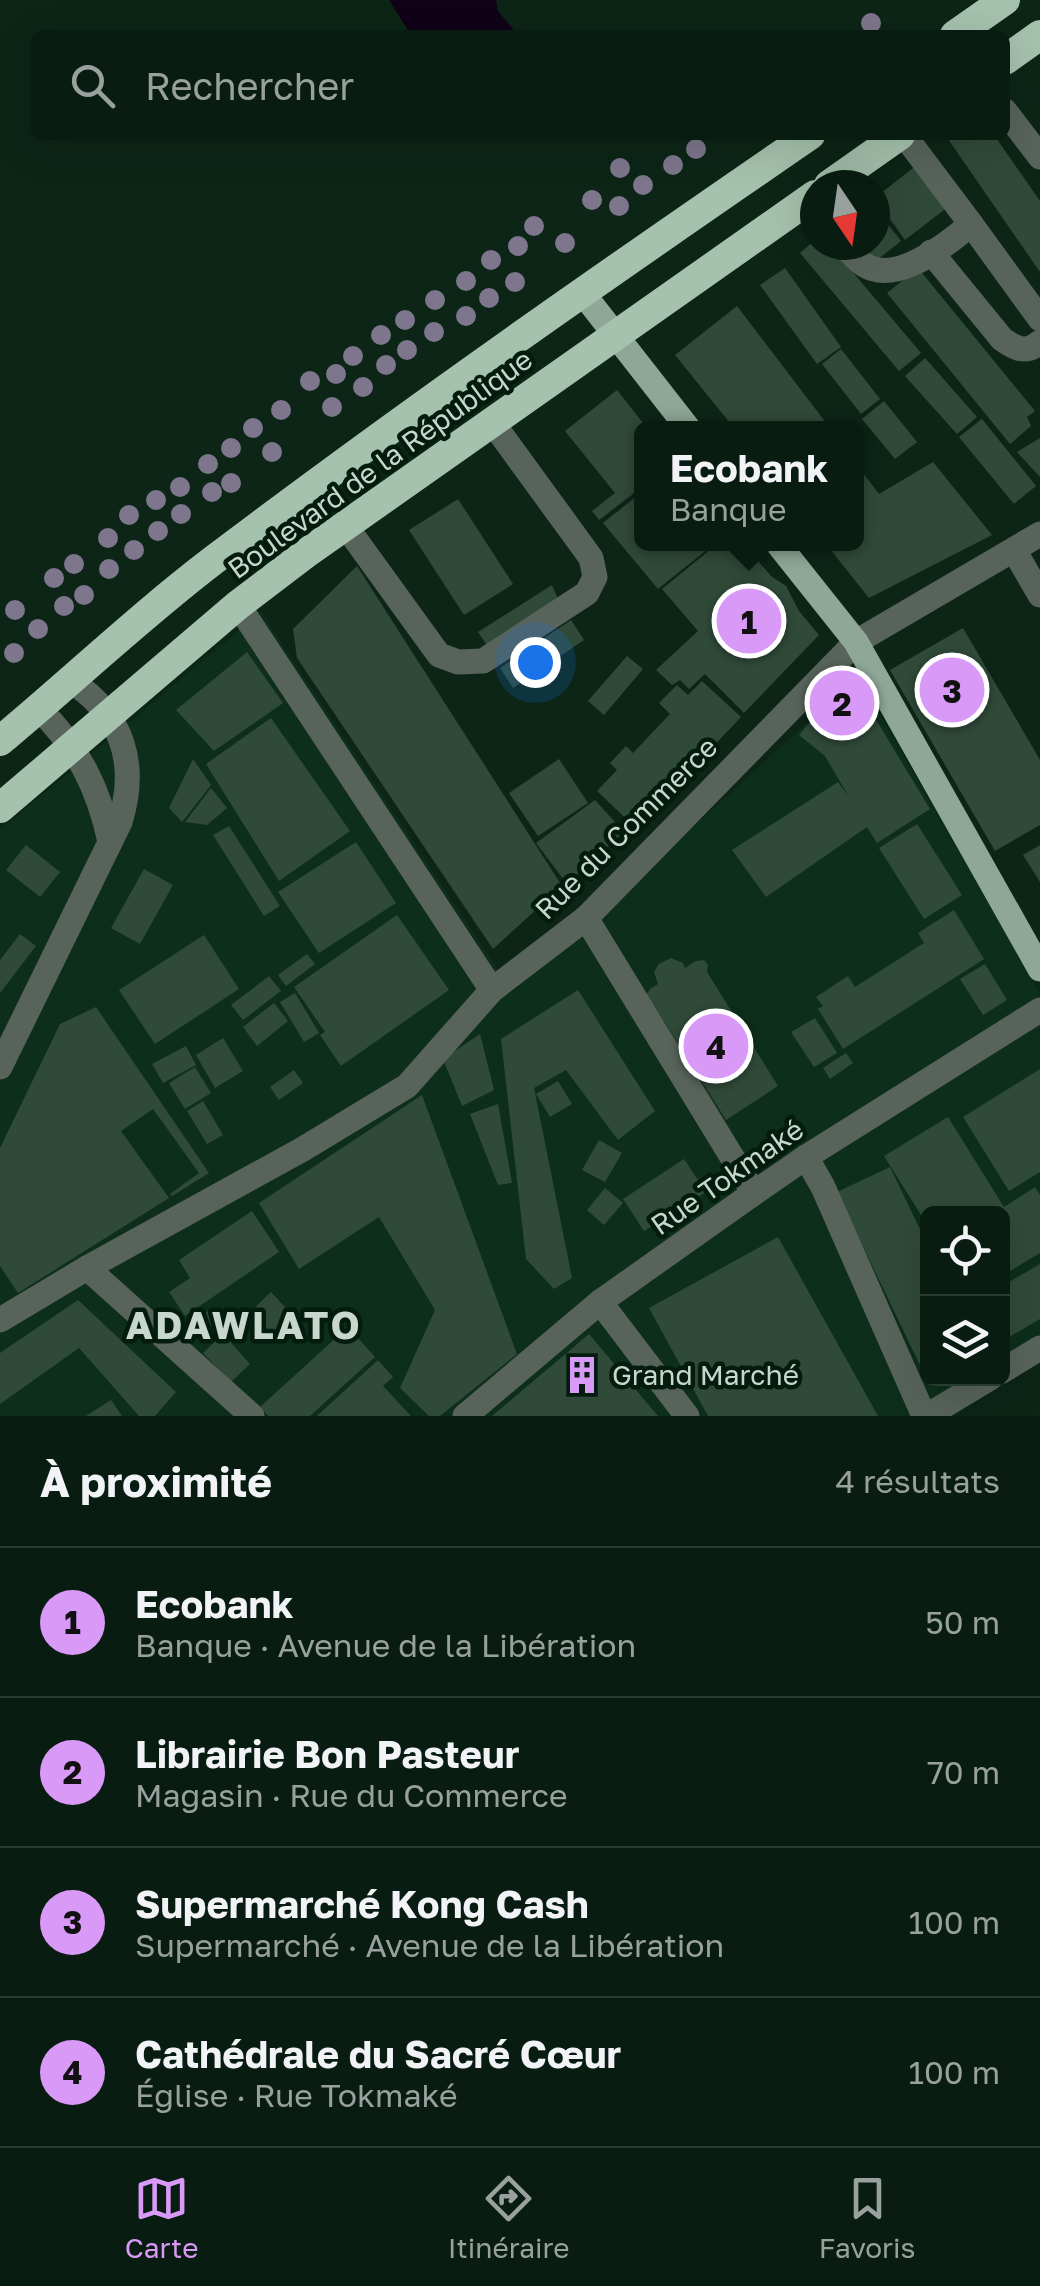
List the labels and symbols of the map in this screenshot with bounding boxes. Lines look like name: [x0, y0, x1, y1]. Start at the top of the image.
north arrow: [800, 170, 890, 260]
street label: Boulevard de la République: [221, 342, 538, 585]
pin: 1: [716, 584, 782, 658]
your location: [510, 637, 561, 688]
pin: 3: [920, 652, 984, 728]
pin: 2: [810, 666, 874, 740]
street label: Rue du Commerce: [528, 730, 723, 925]
pin: 4: [684, 1008, 748, 1084]
street label: Rue Tokmaké: [644, 1112, 809, 1241]
district label: ADAWLATO: [126, 1302, 362, 1347]
building icon: Grand Marché: [561, 1354, 603, 1396]
place label: Grand Marché: [612, 1358, 799, 1391]

